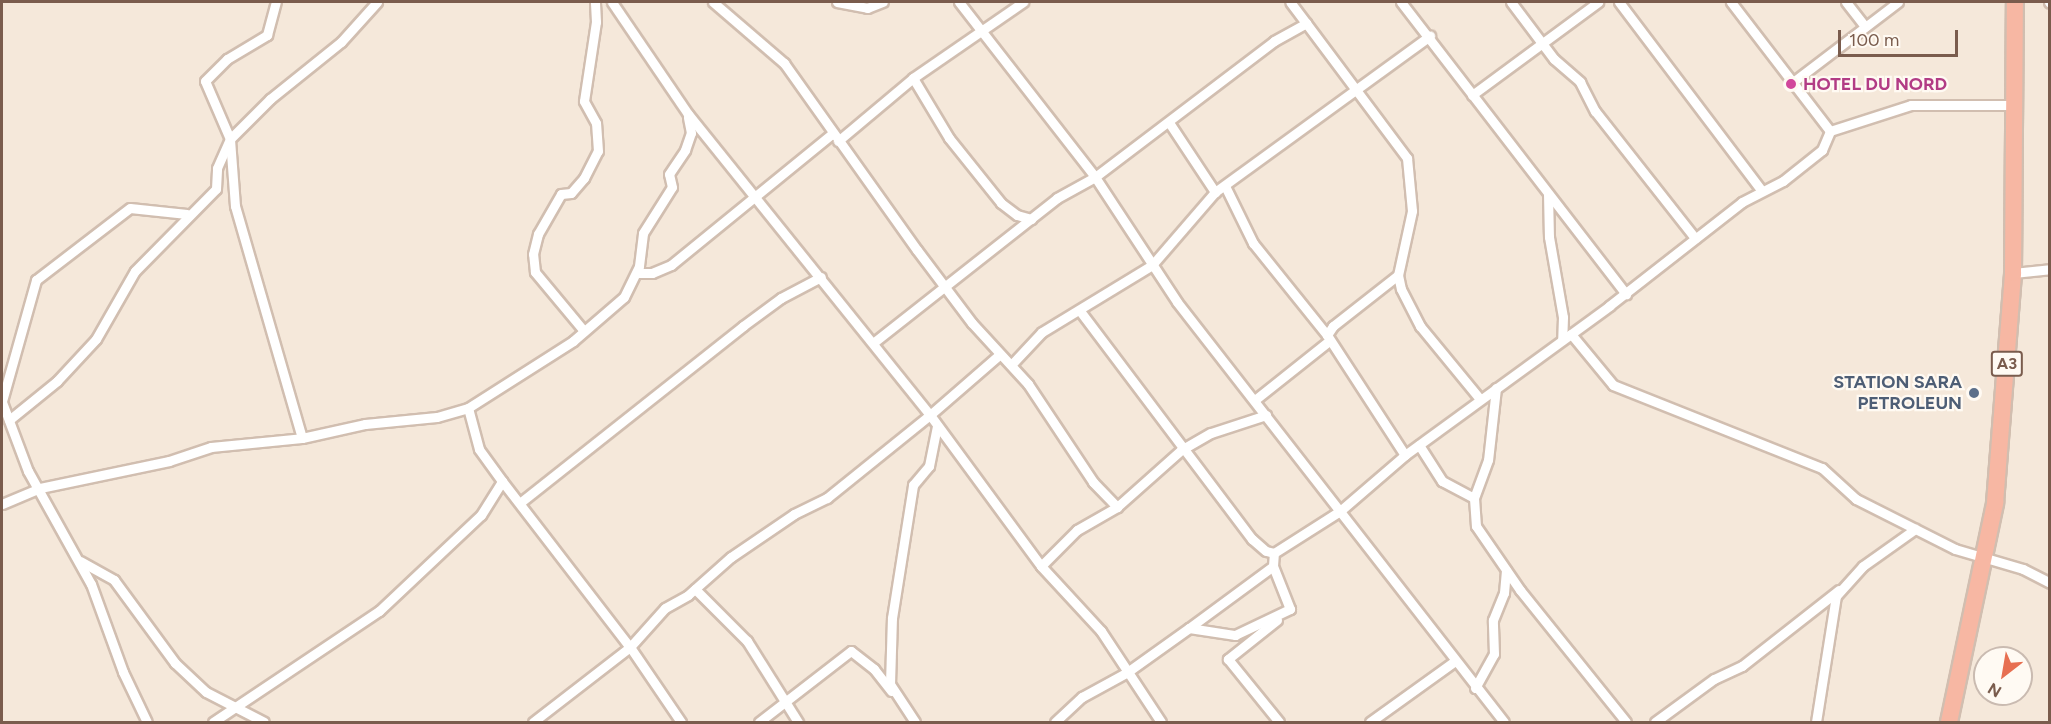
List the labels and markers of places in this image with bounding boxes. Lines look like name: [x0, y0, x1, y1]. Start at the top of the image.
place label: HOTEL DU NORD: [1803, 73, 1947, 95]
marker: HOTEL DU NORD: [1784, 77, 1798, 91]
place label: STATION SARA PETROLEUN: [1833, 372, 1962, 415]
marker: STATION SARA PETROLEUN: [1967, 386, 1981, 400]

